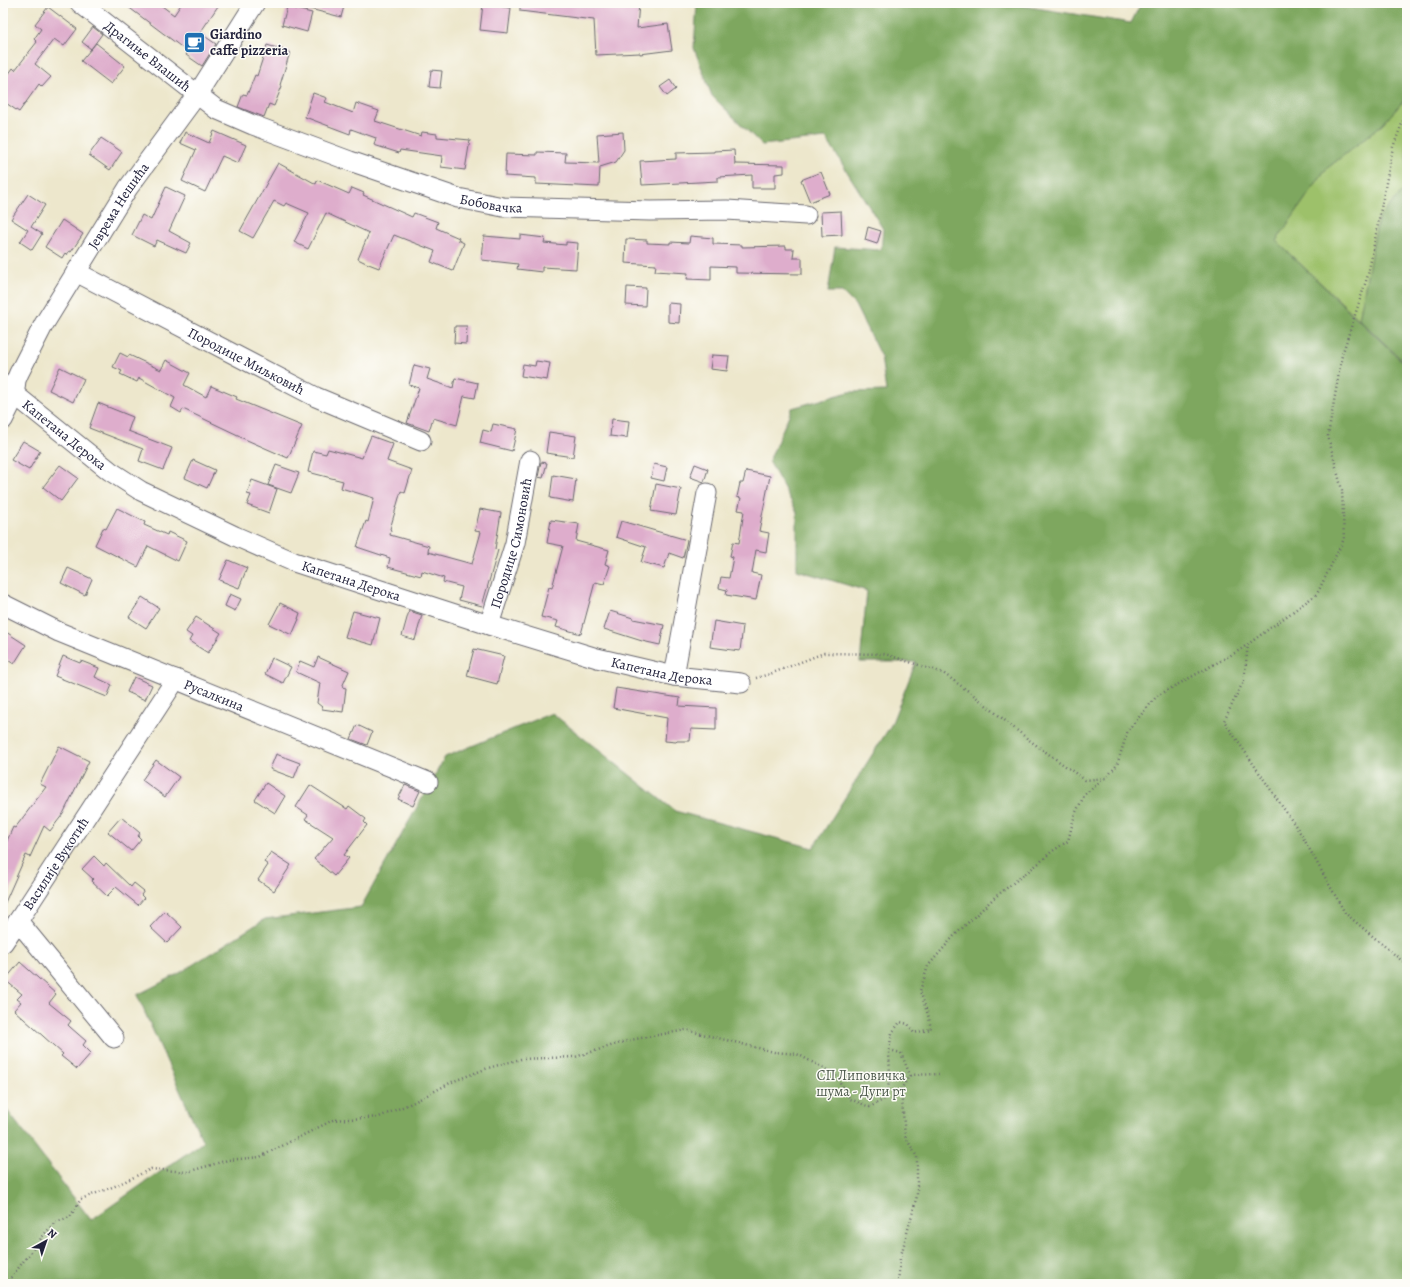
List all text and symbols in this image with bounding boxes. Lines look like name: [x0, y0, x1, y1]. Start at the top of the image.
street label: Драгиње Влашић: [100, 16, 195, 96]
place label: Giardino caffe pizzeria: [210, 25, 288, 60]
cafe icon: Giardino caffe pizzeria: [182, 29, 208, 55]
street label: Јеврема Нешића: [84, 158, 154, 253]
street label: Бобовачка: [458, 190, 523, 218]
street label: Породице Миљковић: [185, 323, 308, 400]
street label: Капетана Дерока: [18, 395, 111, 475]
street label: Породице Симоновић: [486, 476, 537, 611]
street label: Капетана Дерока: [299, 556, 403, 606]
street label: Капетана Дерока: [609, 653, 714, 690]
street label: Русалкина: [181, 675, 247, 716]
street label: Василије Вукотић: [19, 813, 94, 914]
park label: СП Липовичка шума - Дуги рт: [816, 1066, 906, 1101]
north arrow: [26, 1221, 66, 1261]
text: N: [44, 1225, 60, 1242]

